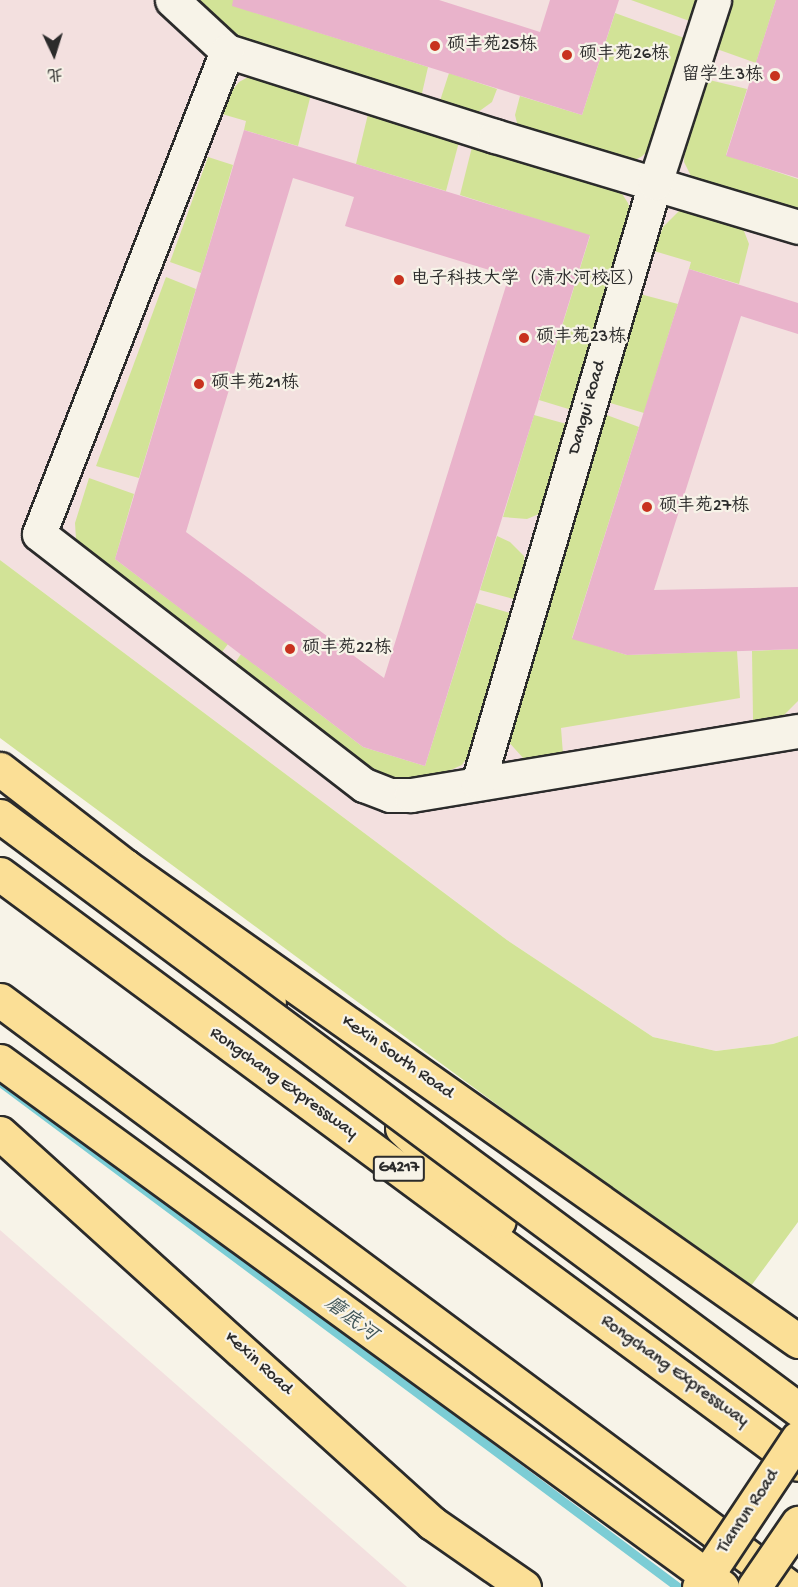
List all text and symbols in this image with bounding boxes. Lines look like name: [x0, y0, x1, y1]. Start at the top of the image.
north arrow: [24, 24, 84, 84]
place label: 硕丰苑25栋: [447, 35, 537, 57]
marker: 硕丰苑25栋: [428, 39, 442, 53]
place label: 硕丰苑26栋: [579, 44, 669, 66]
marker: 硕丰苑26栋: [560, 48, 574, 62]
text: 北: [47, 62, 64, 82]
place label: 留学生3栋: [682, 65, 763, 87]
marker: 留学生3栋: [768, 69, 782, 83]
place label: 电子科技大学（清水河校区）: [411, 269, 645, 291]
marker: 电子科技大学（清水河校区）: [392, 273, 406, 287]
place label: 硕丰苑23栋: [536, 327, 626, 349]
marker: 硕丰苑23栋: [517, 331, 531, 345]
street label: Dangui Road: [564, 359, 612, 457]
place label: 硕丰苑21栋: [211, 373, 299, 395]
marker: 硕丰苑21栋: [192, 377, 206, 391]
place label: 硕丰苑27栋: [659, 496, 749, 518]
marker: 硕丰苑27栋: [640, 500, 654, 514]
place label: 硕丰苑22栋: [302, 638, 392, 660]
marker: 硕丰苑22栋: [283, 642, 297, 656]
street label: Kexin South Road: [337, 1011, 457, 1105]
street label: Rongchang Expressway: [205, 1023, 361, 1145]
road number: G4217: [372, 1156, 426, 1182]
water label: 磨底河: [319, 1292, 381, 1348]
street label: Rongchang Expressway: [596, 1311, 752, 1433]
street label: Kexin Road: [219, 1328, 297, 1400]
street label: Tianrun Road: [713, 1466, 785, 1558]

